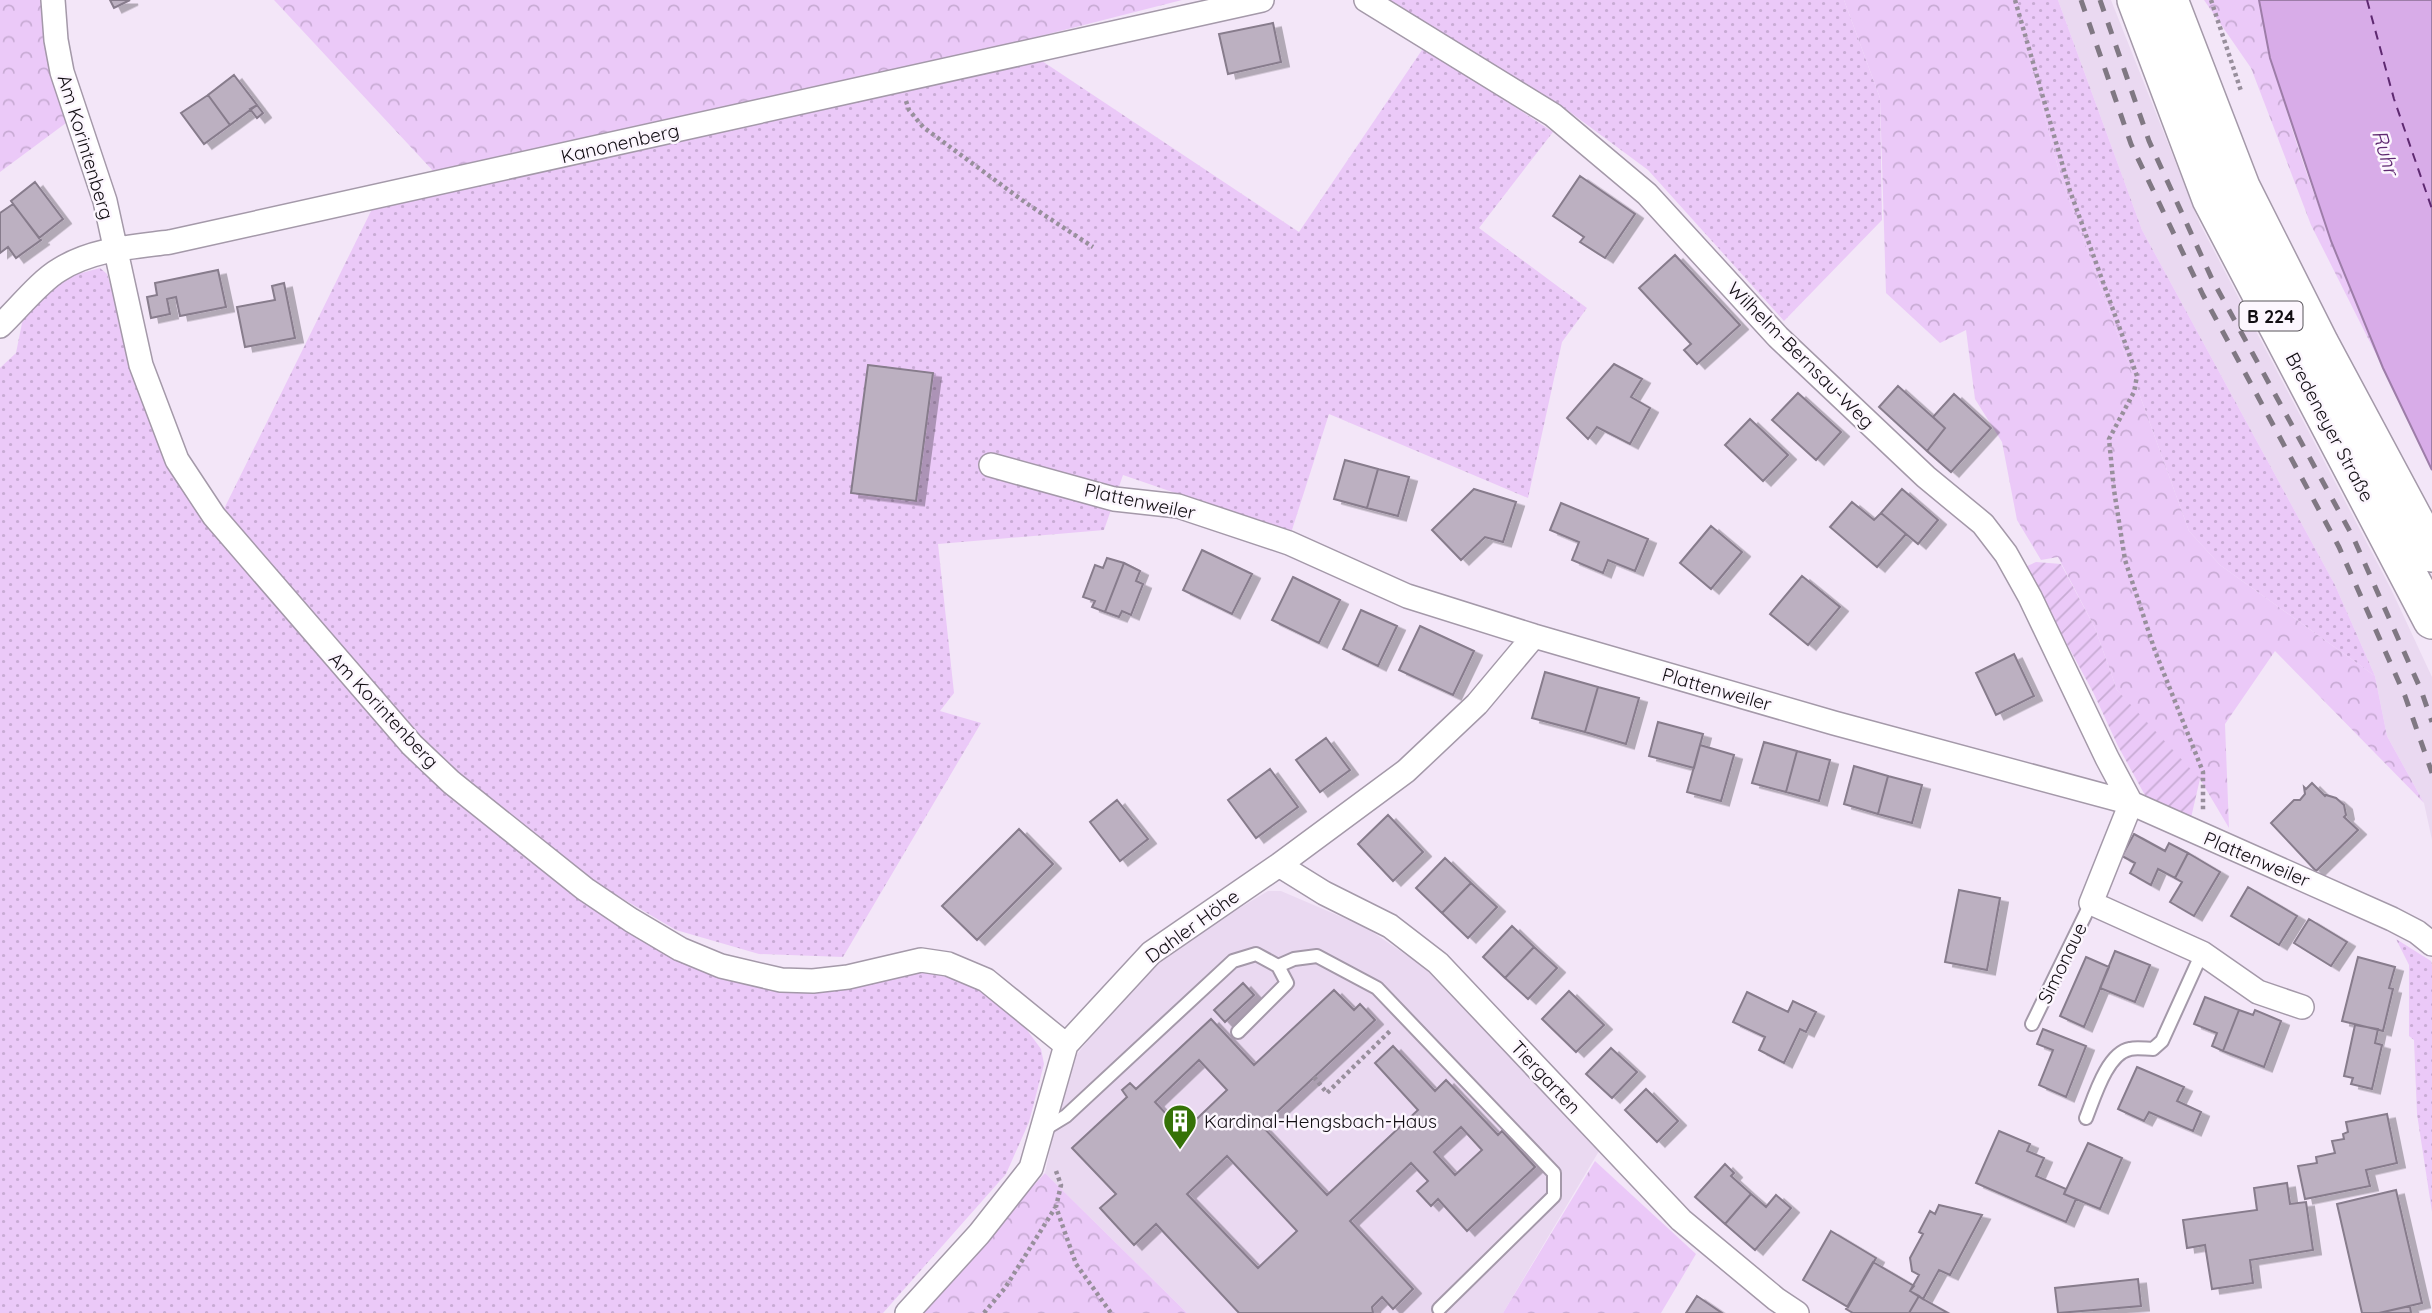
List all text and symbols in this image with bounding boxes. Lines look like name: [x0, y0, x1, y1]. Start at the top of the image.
street label: Am Korintenberg: [53, 72, 119, 222]
street label: Kanonenberg: [559, 118, 681, 168]
water label: Ruhr: [2367, 126, 2406, 180]
street label: Wilhelm-Bernsau-Weg: [1723, 277, 1879, 433]
road number: B 224: [2240, 302, 2302, 330]
street label: Bredeneyer Straße: [2280, 348, 2380, 506]
street label: Plattenweiler: [1082, 478, 1198, 525]
street label: Am Korintenberg: [324, 647, 444, 773]
street label: Plattenweiler: [1659, 662, 1775, 716]
street label: Plattenweiler: [2200, 826, 2314, 892]
street label: Dahler Höhe: [1140, 884, 1244, 968]
street label: Simonaue: [2032, 918, 2092, 1008]
street label: Tiergarten: [1506, 1035, 1586, 1119]
building icon: Kardinal-Hengsbach-Haus: [1161, 1102, 1199, 1151]
place label: Kardinal-Hengsbach-Haus: [1204, 1109, 1437, 1133]

